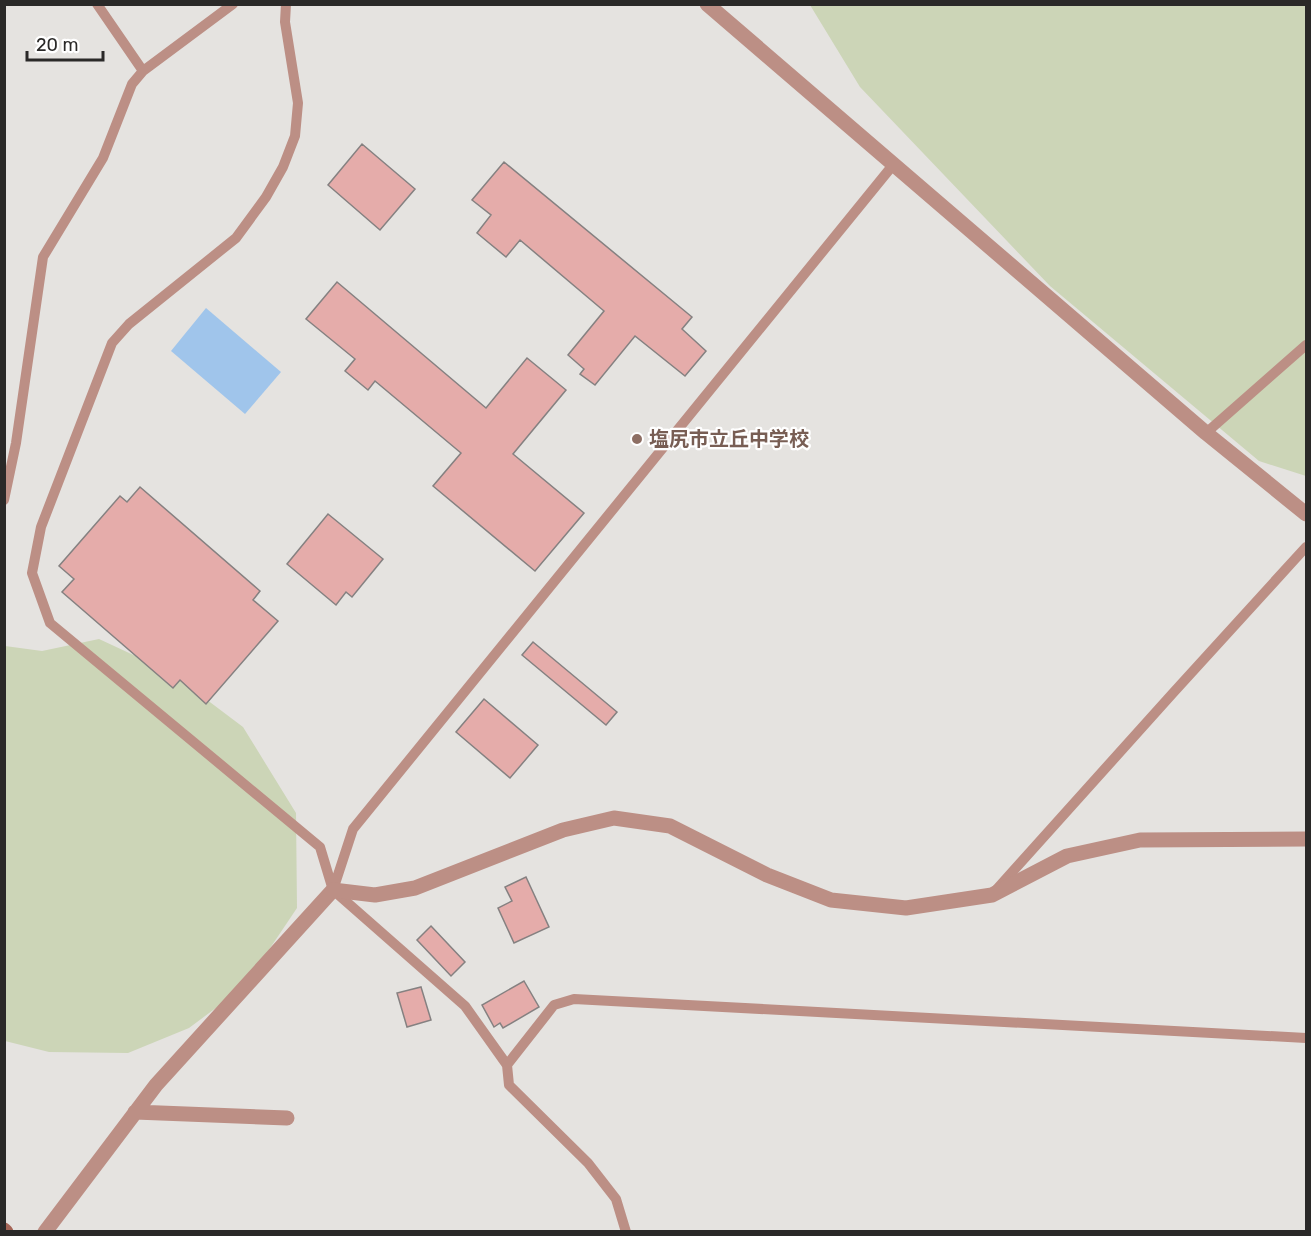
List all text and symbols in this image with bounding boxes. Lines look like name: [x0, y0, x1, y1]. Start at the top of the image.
scale bar: [27, 24, 104, 62]
text: 20 m: [36, 34, 78, 56]
place label: 塩尻市立丘中学校: [649, 427, 809, 451]
marker: 塩尻市立丘中学校: [630, 432, 644, 446]

